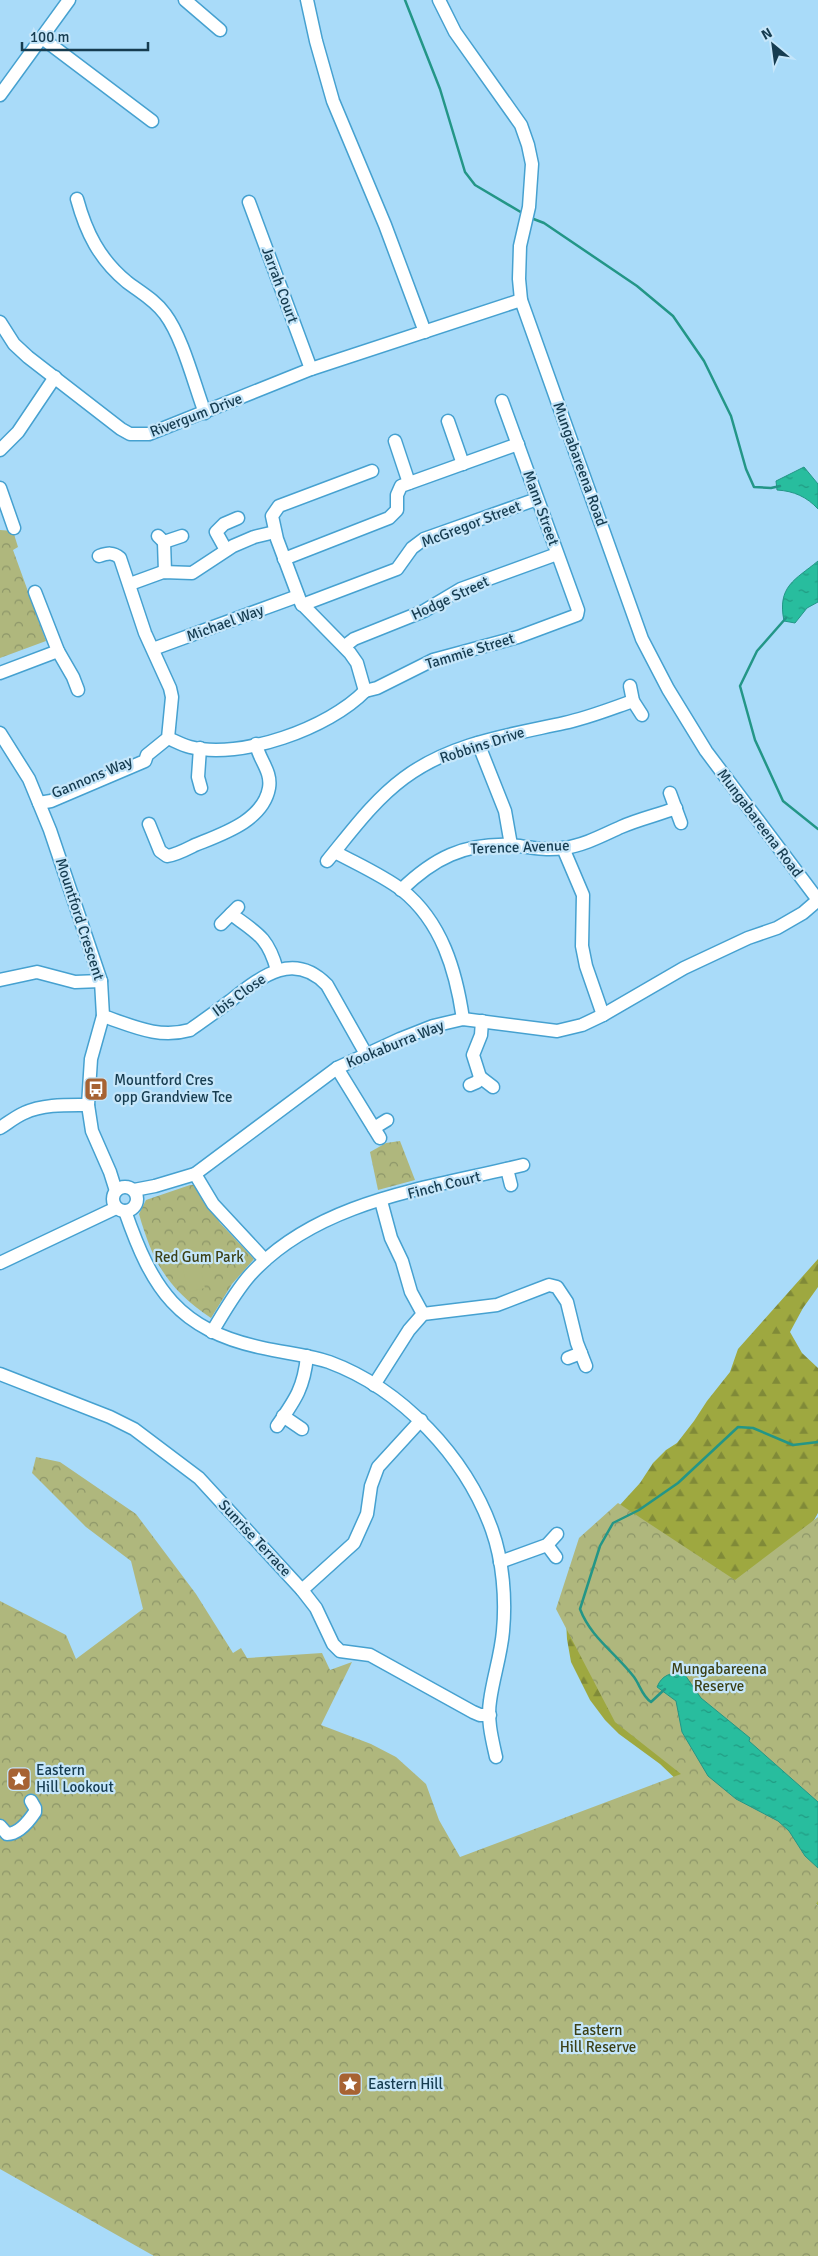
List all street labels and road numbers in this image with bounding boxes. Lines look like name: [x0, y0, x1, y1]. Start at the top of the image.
street label: Jarrah Court: [258, 244, 302, 326]
street label: Rivergum Drive: [147, 389, 245, 441]
street label: Mungabareena Road: [549, 399, 611, 529]
street label: Mann Street: [519, 468, 563, 548]
street label: McGregor Street: [419, 497, 523, 551]
street label: Hodge Street: [408, 572, 492, 624]
street label: Michael Way: [184, 601, 266, 645]
street label: Tammie Street: [423, 629, 517, 673]
street label: Robbins Drive: [437, 723, 527, 767]
street label: Gannons Way: [49, 752, 135, 802]
street label: Mungabareena Road: [713, 765, 807, 881]
street label: Terence Avenue: [470, 836, 570, 858]
street label: Mountford Crescent: [52, 856, 108, 982]
street label: Ibis Close: [209, 970, 269, 1020]
street label: Kookaburra Way: [343, 1016, 447, 1072]
street label: Finch Court: [406, 1167, 482, 1203]
street label: Sunrise Terrace: [215, 1496, 295, 1580]

